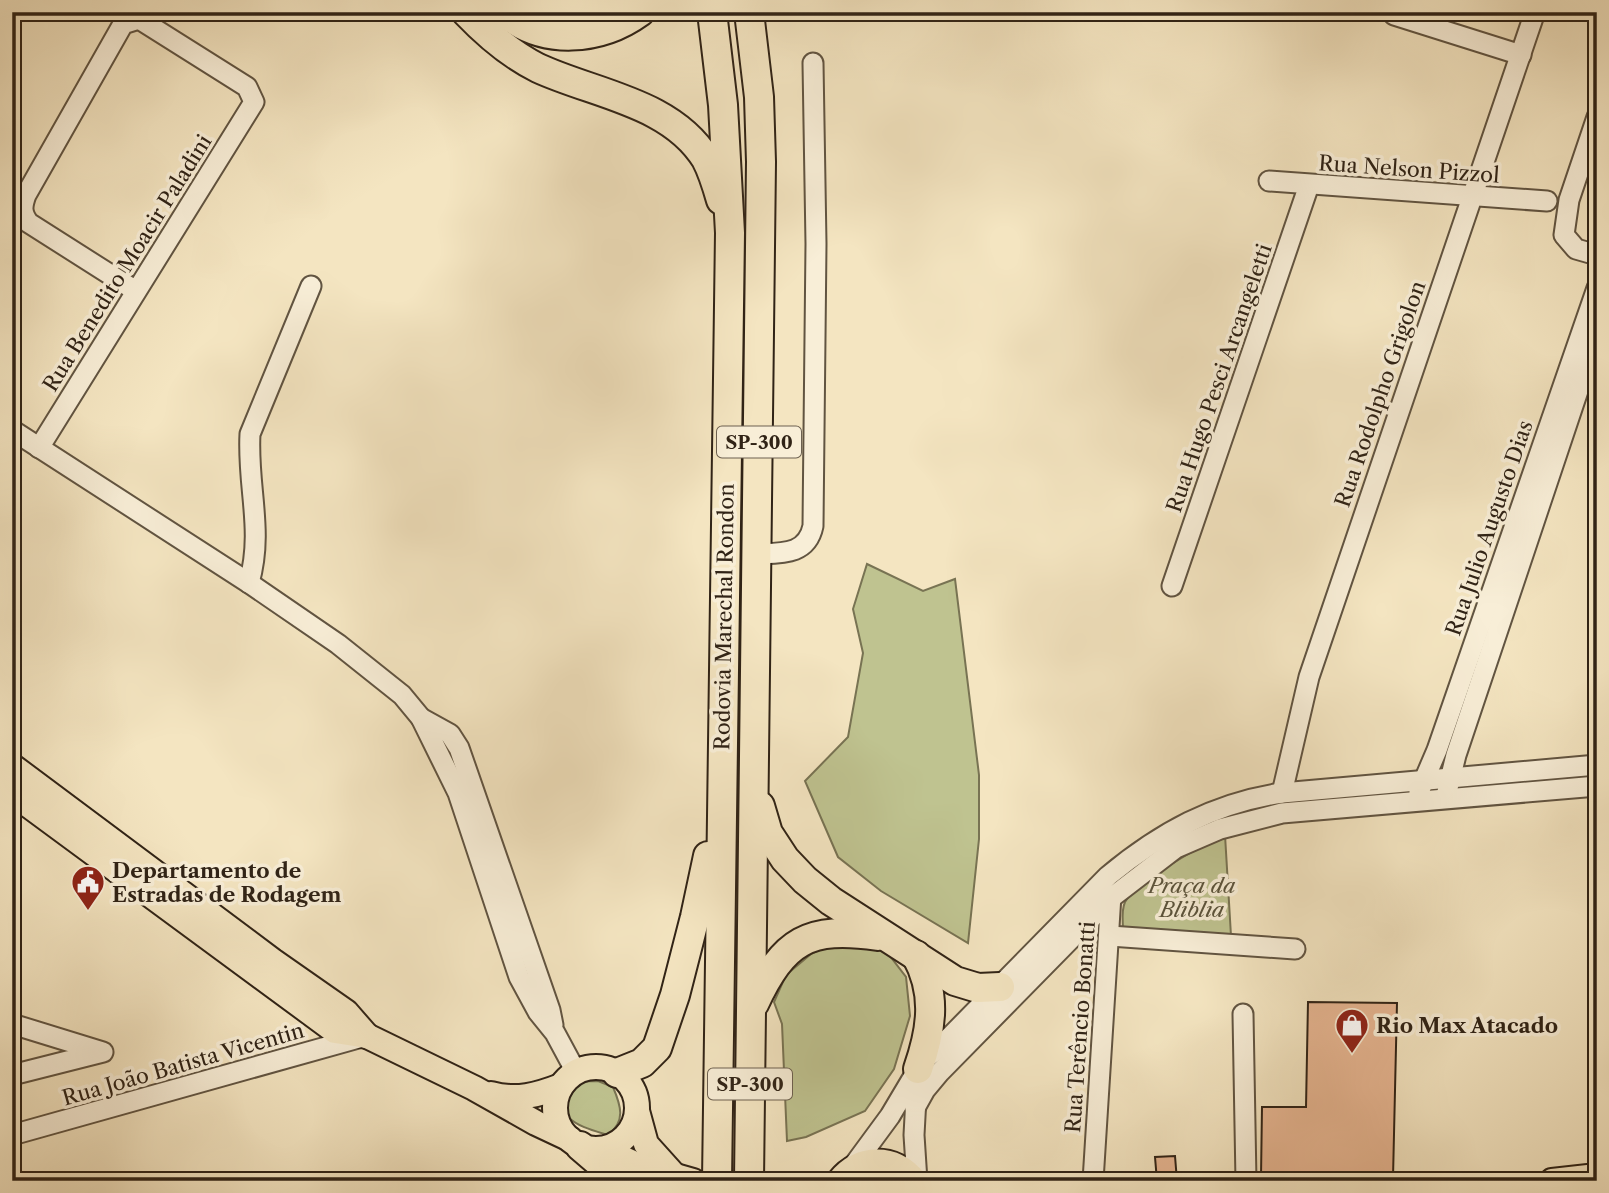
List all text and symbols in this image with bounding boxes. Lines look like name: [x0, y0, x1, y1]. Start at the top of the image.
street label: Rua Benedito Moacir Paladini: [37, 130, 217, 396]
street label: Rua Nelson Pizzol: [1318, 150, 1500, 188]
street label: Rua Hugo Pesci Arcangeletti: [1161, 240, 1277, 516]
street label: Rua Rodolpho Grigolon: [1330, 278, 1430, 510]
street label: Rua Julio Augusto Dias: [1440, 417, 1538, 639]
road number: SP-300: [717, 426, 801, 458]
street label: Rodovia Marechal Rondon: [709, 483, 739, 751]
place label: Departamento de Estradas de Rodagem: [112, 858, 342, 907]
public building icon: Departamento de Estradas de Rodagem: [69, 863, 107, 912]
park label: Praça da Bliblia: [1147, 873, 1236, 922]
street label: Rua Terêncio Bonatti: [1060, 920, 1100, 1134]
shop icon: Rio Max Atacado: [1333, 1006, 1371, 1055]
place label: Rio Max Atacado: [1376, 1013, 1558, 1038]
street label: Rua João Batista Vicentin: [59, 1017, 307, 1111]
road number: SP-300: [708, 1068, 792, 1100]

